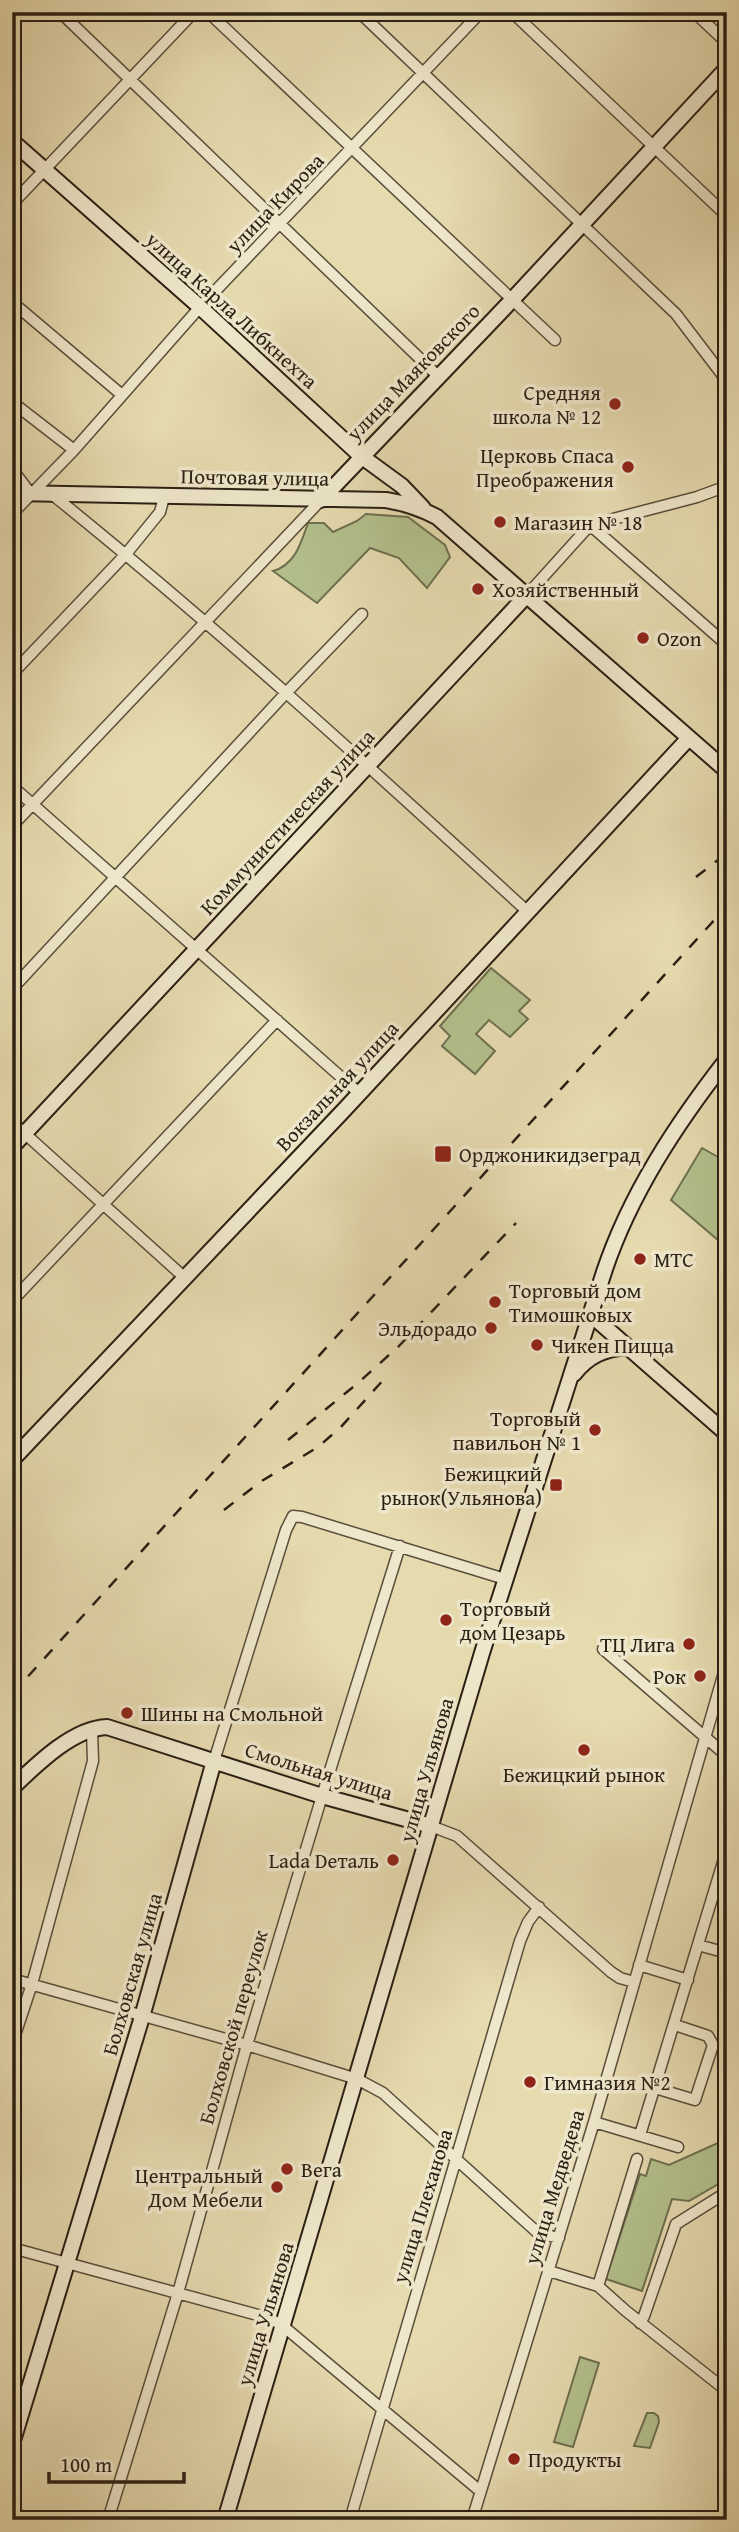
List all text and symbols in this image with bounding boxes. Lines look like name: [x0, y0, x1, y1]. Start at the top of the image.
street label: улица Кирова: [218, 146, 331, 261]
street label: улица Карла Либкнехта: [138, 223, 325, 396]
street label: улица Маяковского: [338, 296, 487, 449]
place label: Средняя школа № 12: [493, 377, 601, 432]
marker: Средняя школа № 12: [607, 396, 623, 412]
place label: Церковь Спаса Преображения: [476, 440, 614, 495]
marker: Церковь Спаса Преображения: [620, 459, 636, 475]
street label: Почтовая улица: [180, 460, 330, 494]
place label: Магазин № 18: [514, 507, 642, 538]
marker: Магазин № 18: [492, 514, 508, 530]
place label: Хозяйственный: [492, 574, 639, 605]
marker: Хозяйственный: [470, 581, 486, 597]
place label: Ozon: [657, 623, 702, 654]
marker: Ozon: [635, 630, 651, 646]
street label: Коммунистическая улица: [192, 722, 382, 922]
street label: Вокзальная улица: [268, 1014, 406, 1158]
place label: Орджоникидзеград: [459, 1139, 641, 1170]
marker: Орджоникидзеград: [433, 1144, 453, 1164]
place label: МТС: [654, 1244, 694, 1275]
marker: МТС: [632, 1251, 648, 1267]
place label: Торговый дом Тимошковых: [509, 1275, 642, 1330]
marker: Торговый дом Тимошковых: [487, 1294, 503, 1310]
place label: Эльдорадо: [378, 1313, 477, 1344]
marker: Эльдорадо: [483, 1320, 499, 1336]
place label: Чикен Пицца: [551, 1330, 674, 1361]
marker: Чикен Пицца: [529, 1337, 545, 1353]
place label: Торговый павильон № 1: [453, 1403, 581, 1458]
marker: Торговый павильон № 1: [587, 1422, 603, 1438]
place label: Бежицкий рынок(Ульянова): [381, 1458, 542, 1513]
marker: Бежицкий рынок(Ульянова): [548, 1477, 564, 1493]
place label: Торговый дом Цезарь: [460, 1593, 566, 1648]
marker: Торговый дом Цезарь: [438, 1612, 454, 1628]
place label: ТЦ Лига: [600, 1629, 675, 1660]
marker: ТЦ Лига: [681, 1636, 697, 1652]
place label: Рок: [653, 1661, 686, 1692]
marker: Рок: [692, 1668, 708, 1684]
street label: улица Ульянова: [390, 1694, 461, 1847]
place label: Шины на Смольной: [141, 1698, 323, 1729]
marker: Шины на Смольной: [119, 1705, 135, 1721]
street label: Смольная улица: [241, 1734, 397, 1808]
marker: Бежицкий рынок: [576, 1742, 592, 1758]
place label: Бежицкий рынок: [503, 1759, 665, 1790]
place label: Lada Dеталь: [269, 1845, 379, 1876]
marker: Lada Dеталь: [385, 1852, 401, 1868]
street label: Болховская улица: [94, 1889, 170, 2059]
street label: Болховской переулок: [190, 1926, 276, 2128]
place label: Гимназия №2: [544, 2067, 671, 2098]
marker: Гимназия №2: [522, 2074, 538, 2090]
street label: улица Медведева: [515, 2106, 592, 2269]
street label: улица Плеханова: [383, 2125, 460, 2288]
place label: Вега: [301, 2154, 342, 2185]
place label: Центральный Дом Мебели: [135, 2160, 263, 2215]
marker: Вега: [279, 2161, 295, 2177]
marker: Центральный Дом Мебели: [269, 2179, 285, 2195]
street label: улица Ульянова: [228, 2238, 302, 2391]
scale bar: [49, 2441, 184, 2485]
place label: Продукты: [528, 2444, 622, 2475]
text: 100 m: [60, 2449, 112, 2480]
marker: Продукты: [506, 2451, 522, 2467]

